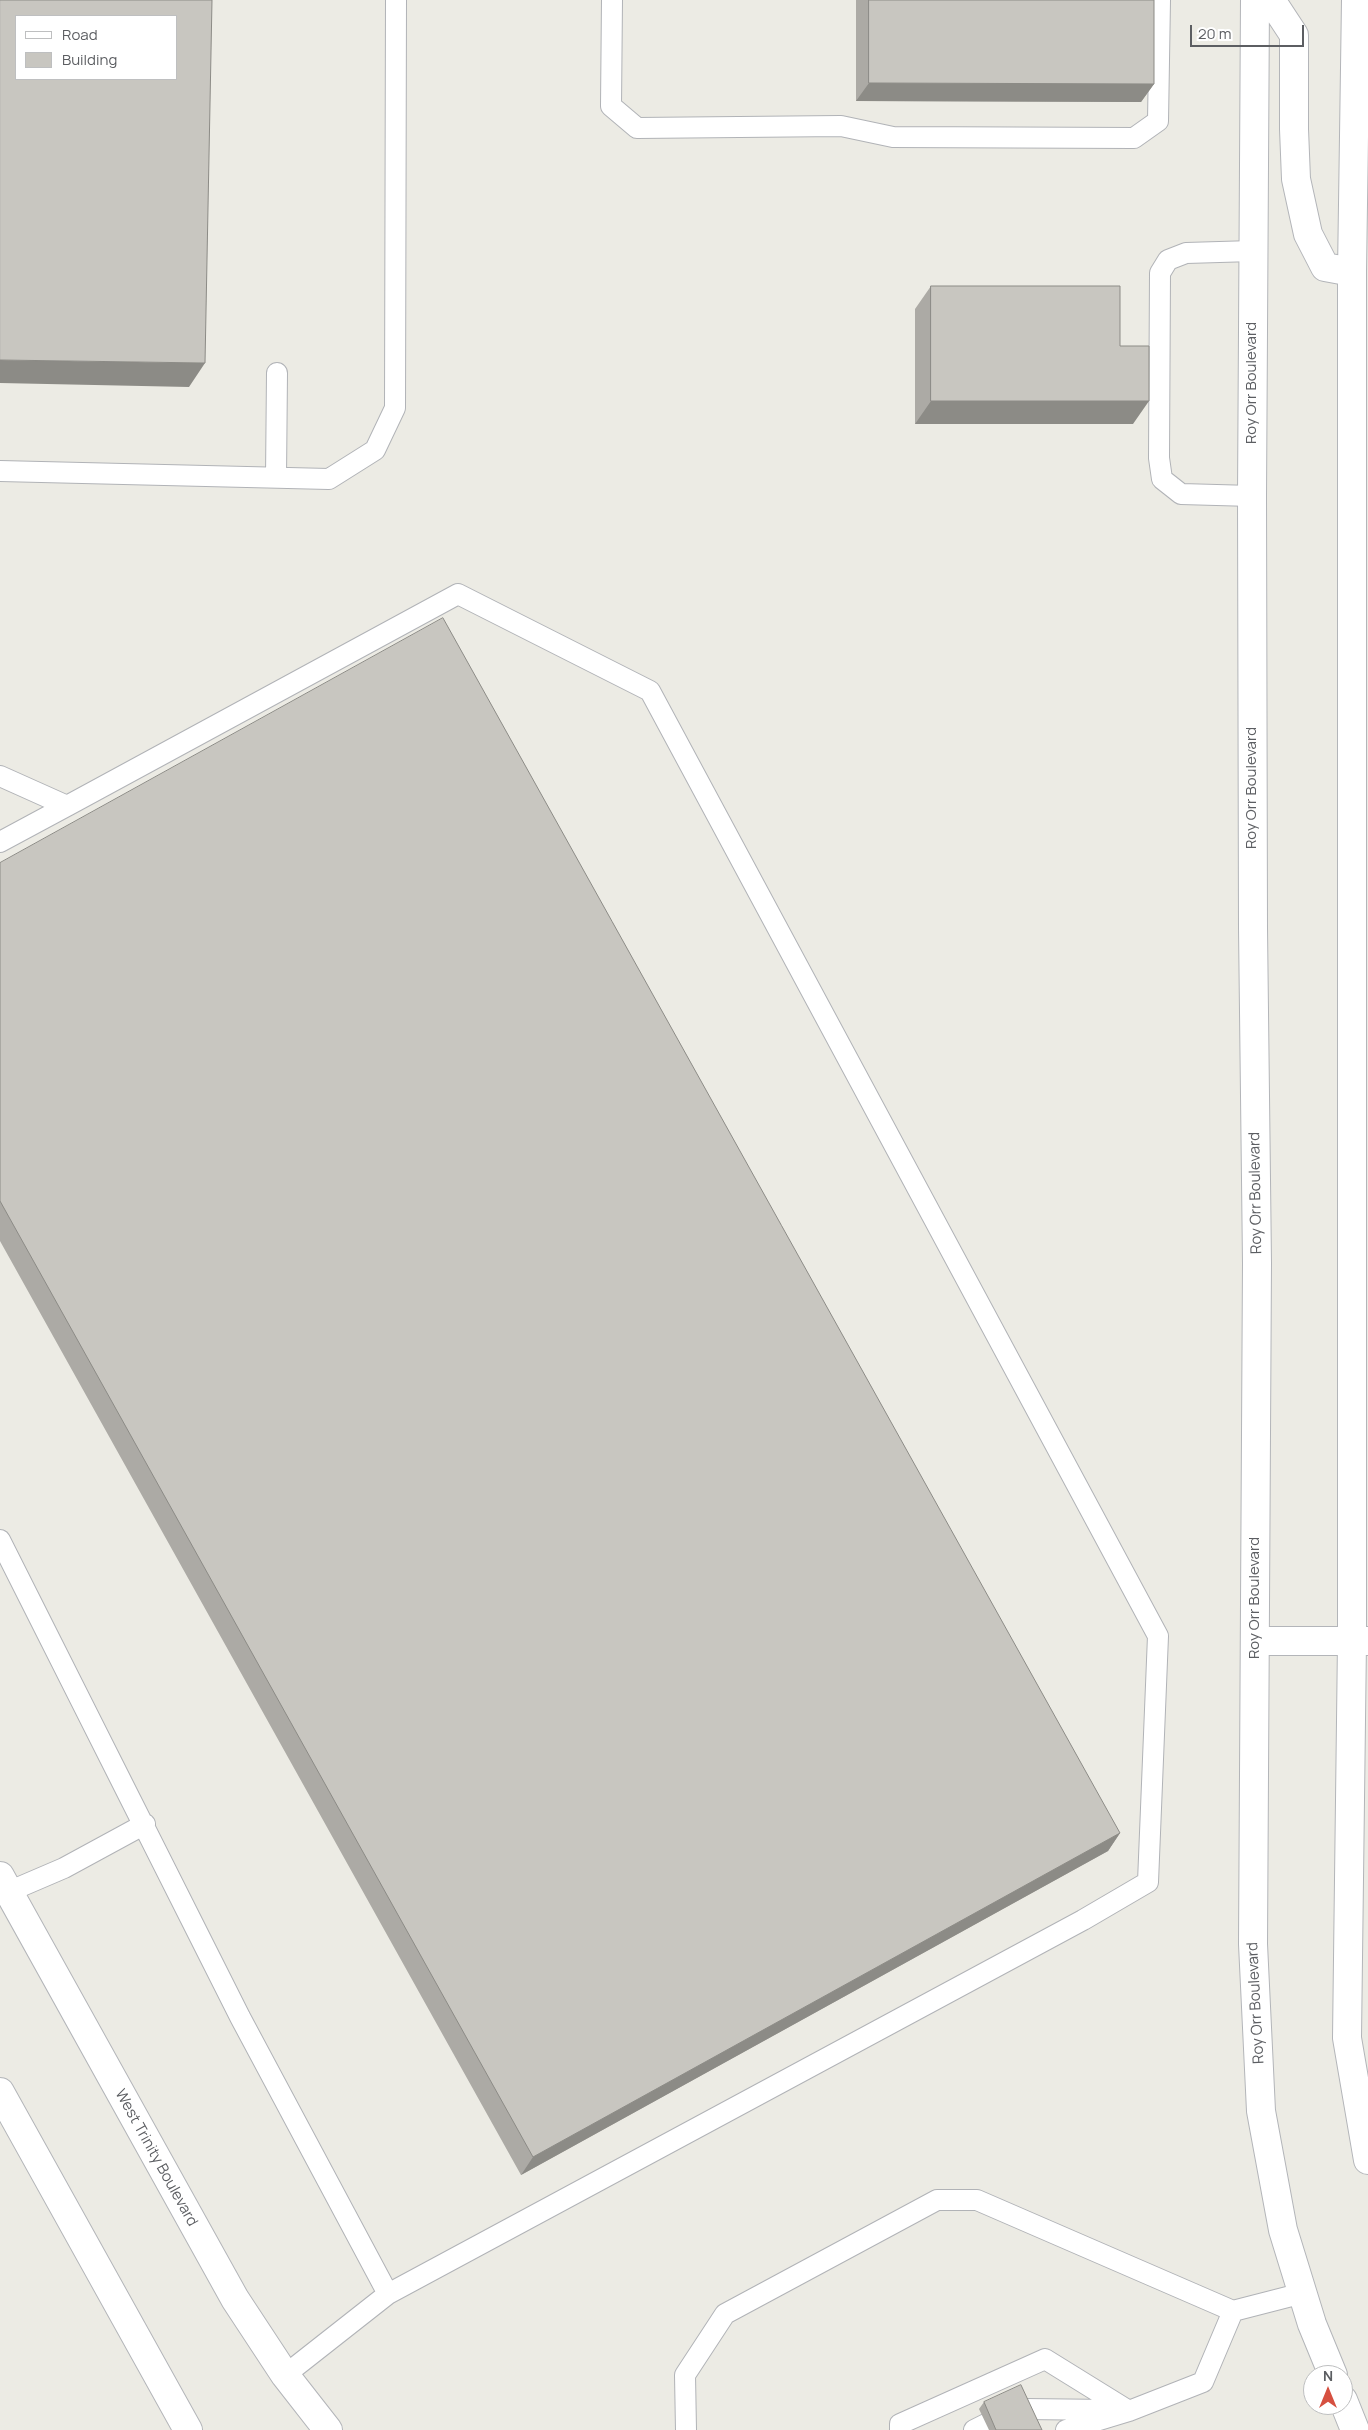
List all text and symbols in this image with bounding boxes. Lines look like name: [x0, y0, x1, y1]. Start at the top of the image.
legend: [15, 15, 178, 80]
scale bar: [1193, 15, 1307, 47]
text: 20 m: [1198, 23, 1231, 44]
text: Road: [62, 24, 98, 45]
text: Building: [62, 49, 117, 70]
street label: Roy Orr Boulevard: [1243, 322, 1261, 444]
street label: Roy Orr Boulevard: [1243, 727, 1261, 849]
street label: Roy Orr Boulevard: [1246, 1132, 1266, 1254]
street label: Roy Orr Boulevard: [1246, 1537, 1264, 1659]
street label: Roy Orr Boulevard: [1244, 1942, 1268, 2064]
street label: West Trinity Boulevard: [111, 2086, 201, 2230]
north arrow: [1303, 2365, 1353, 2415]
text: N: [1323, 2366, 1333, 2385]

